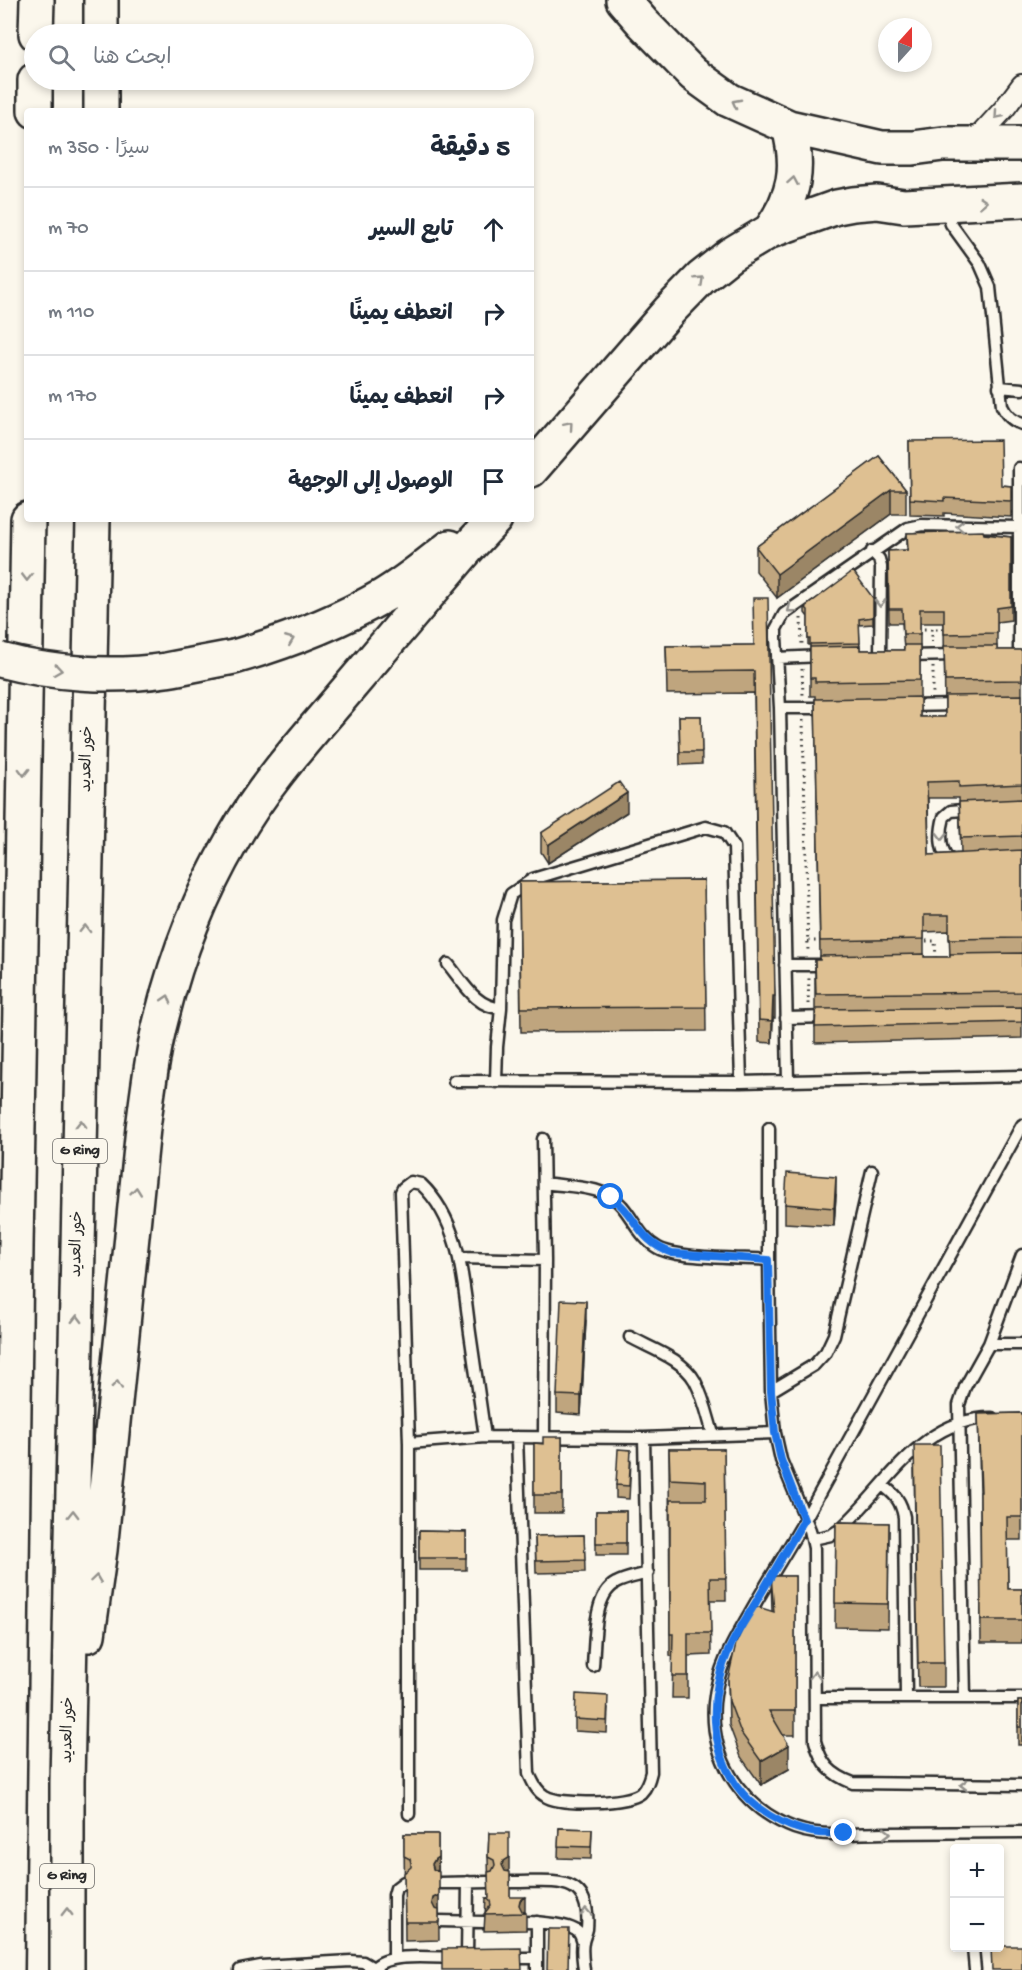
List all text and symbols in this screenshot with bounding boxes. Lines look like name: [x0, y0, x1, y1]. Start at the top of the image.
north arrow: [878, 18, 932, 72]
search box: [24, 24, 534, 90]
icon: search: [45, 41, 78, 74]
text: ابحث هنا: [93, 46, 172, 72]
one-way arrow: [731, 99, 742, 110]
one-way arrow: [994, 108, 1005, 119]
text: 5 دقيقة: [430, 135, 510, 166]
text: سيرًا · 350 m: [48, 138, 150, 161]
one-way arrow: [786, 177, 799, 187]
one-way arrow: [979, 196, 988, 209]
icon: ahead: [477, 213, 510, 246]
text: 70 m: [48, 218, 89, 241]
text: تابع السير: [369, 218, 453, 244]
one-way arrow: [692, 277, 703, 288]
icon: right: [477, 297, 510, 330]
text: 110 m: [48, 302, 94, 325]
text: انعطف يمينًا: [350, 302, 453, 328]
icon: right: [477, 381, 510, 414]
text: 170 m: [48, 386, 97, 409]
text: انعطف يمينًا: [350, 386, 453, 412]
one-way arrow: [562, 421, 573, 432]
icon: arrive: [477, 465, 510, 498]
text: الوصول إلى الوجهة: [288, 470, 453, 496]
one-way arrow: [956, 520, 965, 532]
one-way arrow: [21, 573, 33, 582]
one-way arrow: [874, 598, 886, 607]
one-way arrow: [787, 602, 798, 613]
one-way arrow: [284, 635, 295, 647]
one-way arrow: [53, 663, 62, 675]
street label: خور العديد: [78, 726, 98, 792]
one-way arrow: [17, 768, 30, 777]
one-way arrow: [936, 832, 948, 841]
one-way arrow: [78, 925, 91, 934]
one-way arrow: [160, 994, 172, 1005]
one-way arrow: [74, 1120, 87, 1129]
road number: G Ring: [53, 1139, 107, 1163]
route start: [597, 1183, 623, 1209]
one-way arrow: [129, 1186, 142, 1196]
street label: خور العديد: [68, 1211, 88, 1277]
one-way arrow: [71, 1315, 83, 1324]
one-way arrow: [110, 1381, 123, 1390]
one-way arrow: [67, 1509, 79, 1518]
one-way arrow: [90, 1574, 102, 1584]
one-way arrow: [809, 1670, 821, 1679]
street label: خور العديد: [59, 1697, 79, 1763]
one-way arrow: [959, 1779, 968, 1791]
route end: [830, 1819, 856, 1845]
one-way arrow: [882, 1827, 891, 1839]
map controls: [950, 1844, 1004, 1952]
button: +: [950, 1844, 1004, 1898]
road number: G Ring: [40, 1864, 94, 1888]
button: −: [950, 1898, 1004, 1952]
one-way arrow: [61, 1907, 73, 1916]
one-way arrow: [580, 1908, 593, 1917]

